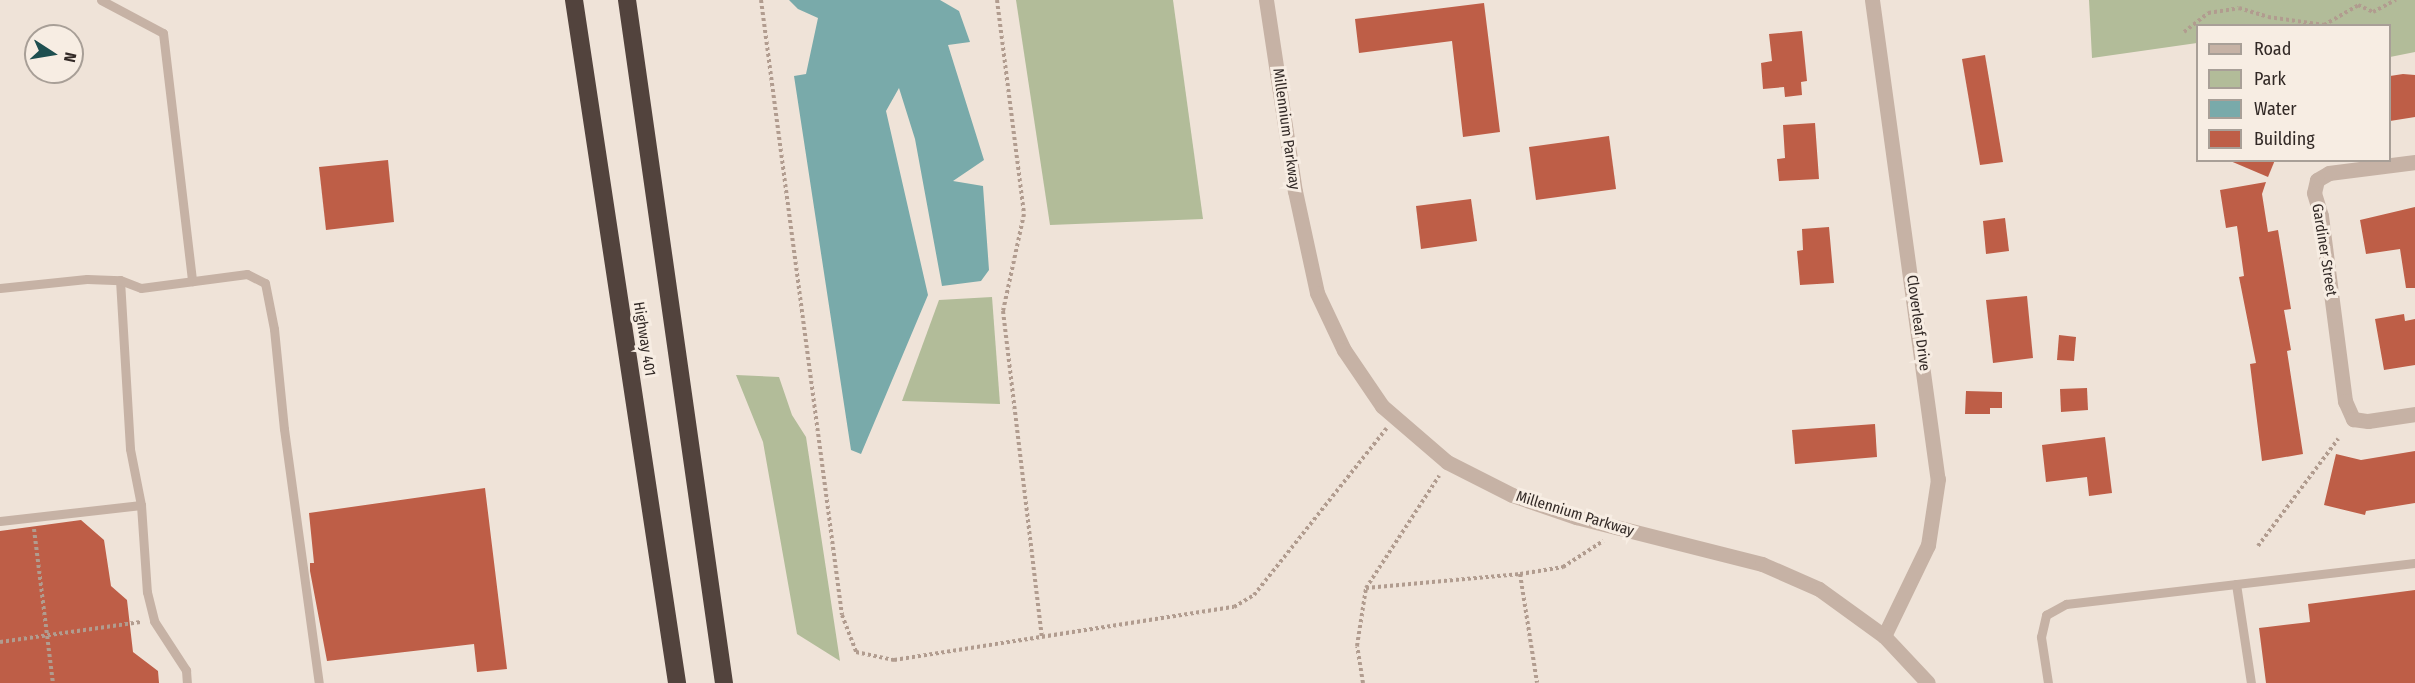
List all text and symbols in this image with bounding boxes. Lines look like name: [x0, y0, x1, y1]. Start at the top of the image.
north arrow: [24, 24, 84, 84]
legend: [2196, 24, 2391, 162]
text: Road: [2254, 38, 2291, 60]
text: N: [60, 51, 80, 64]
street label: Millennium Parkway: [1269, 67, 1303, 191]
text: Park: [2254, 68, 2286, 90]
text: Water: [2254, 98, 2297, 120]
text: Building: [2254, 128, 2315, 150]
street label: Gardiner Street: [2308, 202, 2340, 298]
street label: Cloverleaf Drive: [1902, 274, 1934, 372]
street label: Highway 401: [629, 300, 659, 378]
street label: Millennium Parkway: [1514, 488, 1636, 540]

